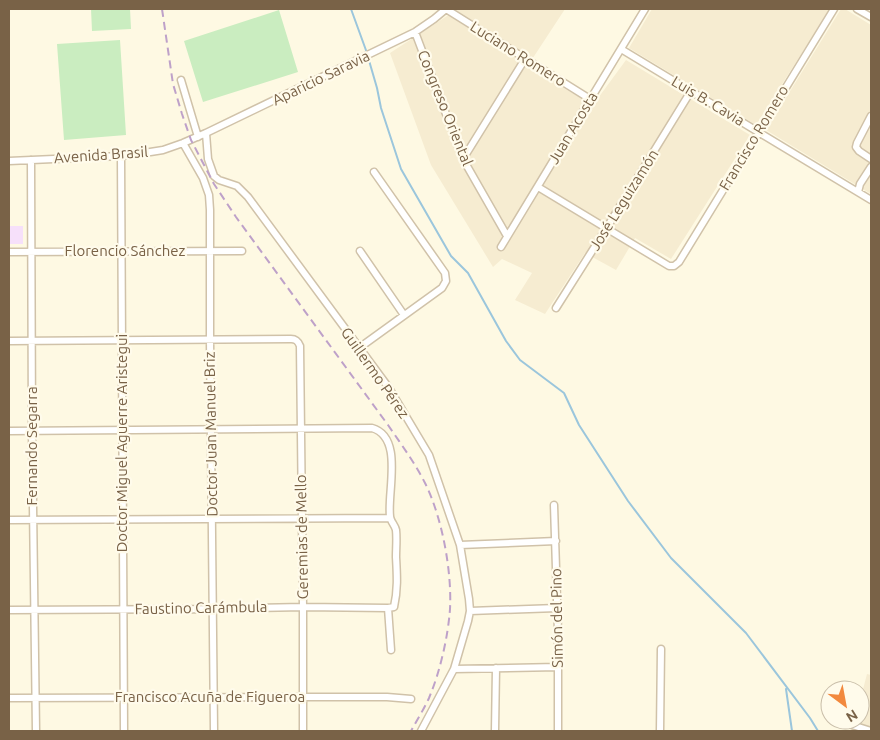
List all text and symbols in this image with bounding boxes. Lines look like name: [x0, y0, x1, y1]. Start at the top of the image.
street label: Luciano Romero: [468, 17, 569, 90]
street label: Aparicio Saravia: [269, 47, 372, 108]
street label: Congreso Oriental: [415, 48, 476, 168]
street label: Luis B. Cavia: [669, 72, 748, 129]
street label: Francisco Romero: [715, 82, 792, 193]
street label: Juan Acosta: [544, 89, 601, 167]
street label: Avenida Brasil: [53, 143, 149, 166]
street label: José Leguizamón: [586, 146, 662, 253]
street label: Florencio Sánchez: [65, 242, 186, 259]
street label: Guillermo Pérez: [338, 324, 413, 421]
street label: Doctor Miguel Aguerre Aristegui: [113, 334, 130, 552]
street label: Doctor Juan Manuel Briz: [201, 351, 220, 517]
street label: Fernando Segarra: [23, 386, 40, 506]
street label: Geremias de Mello: [292, 474, 311, 600]
street label: Simón del Pino: [547, 568, 566, 668]
street label: Faustino Carámbula: [135, 598, 267, 617]
north arrow: [820, 680, 870, 730]
street label: Francisco Acuña de Figueroa: [115, 688, 305, 705]
text: N: [843, 706, 861, 726]

